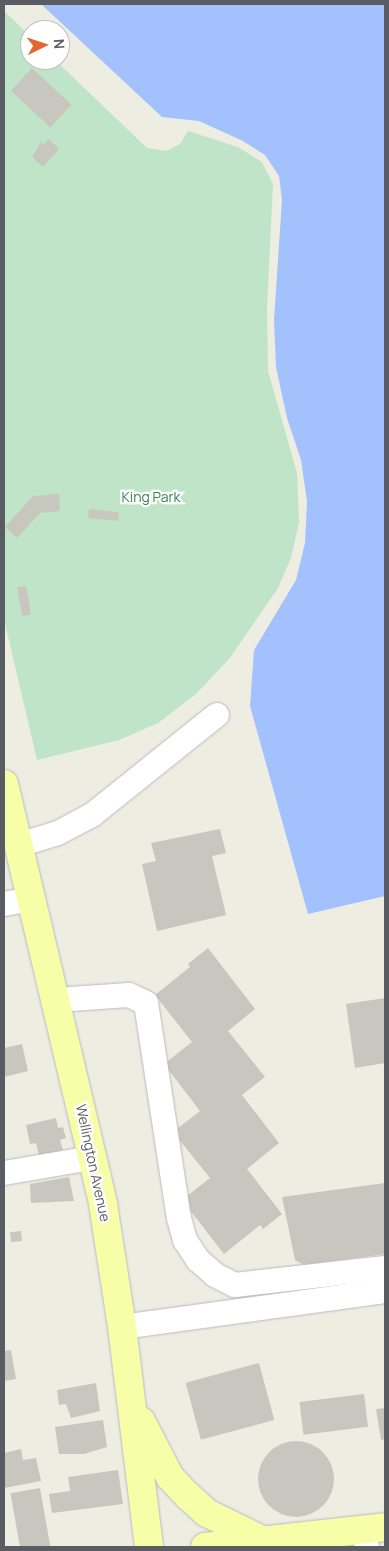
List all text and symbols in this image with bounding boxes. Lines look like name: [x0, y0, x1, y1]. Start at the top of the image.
north arrow: [20, 20, 70, 70]
text: N: [50, 38, 69, 50]
park label: King Park: [122, 489, 180, 505]
street label: Wellington Avenue: [72, 1103, 114, 1223]

